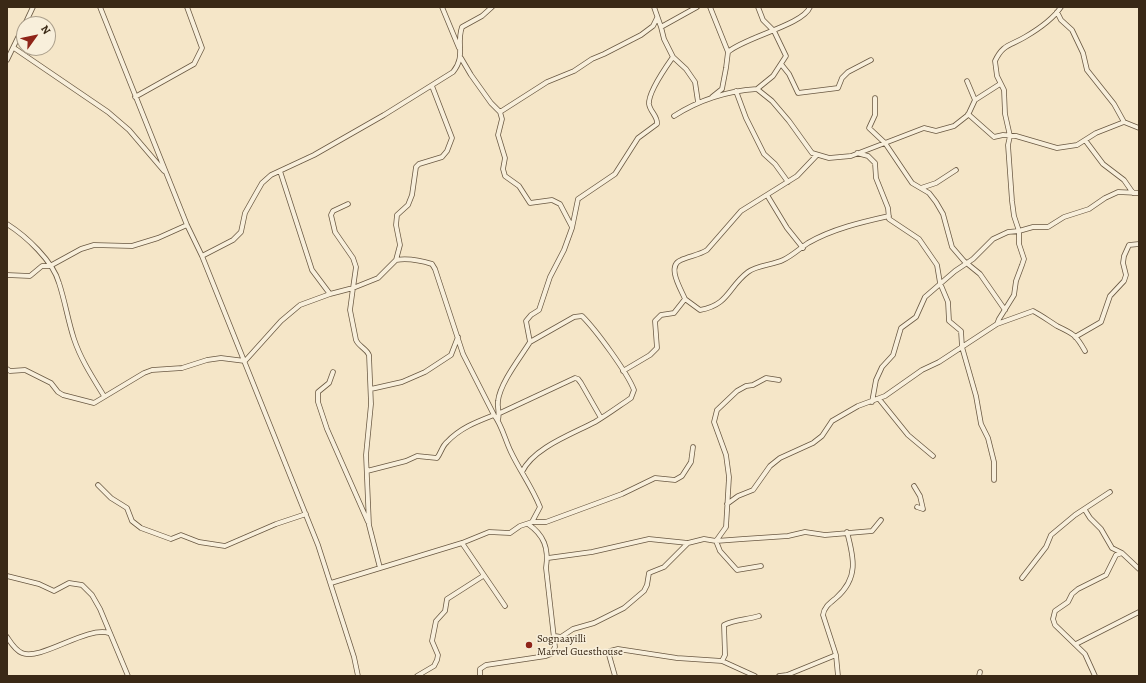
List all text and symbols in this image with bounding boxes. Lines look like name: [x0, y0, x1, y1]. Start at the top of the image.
north arrow: [16, 16, 56, 56]
text: N: [37, 22, 54, 37]
place label: Sognaayilli Marvel Guesthouse: [537, 632, 623, 658]
marker: Sognaayilli Marvel Guesthouse: [524, 640, 534, 650]

